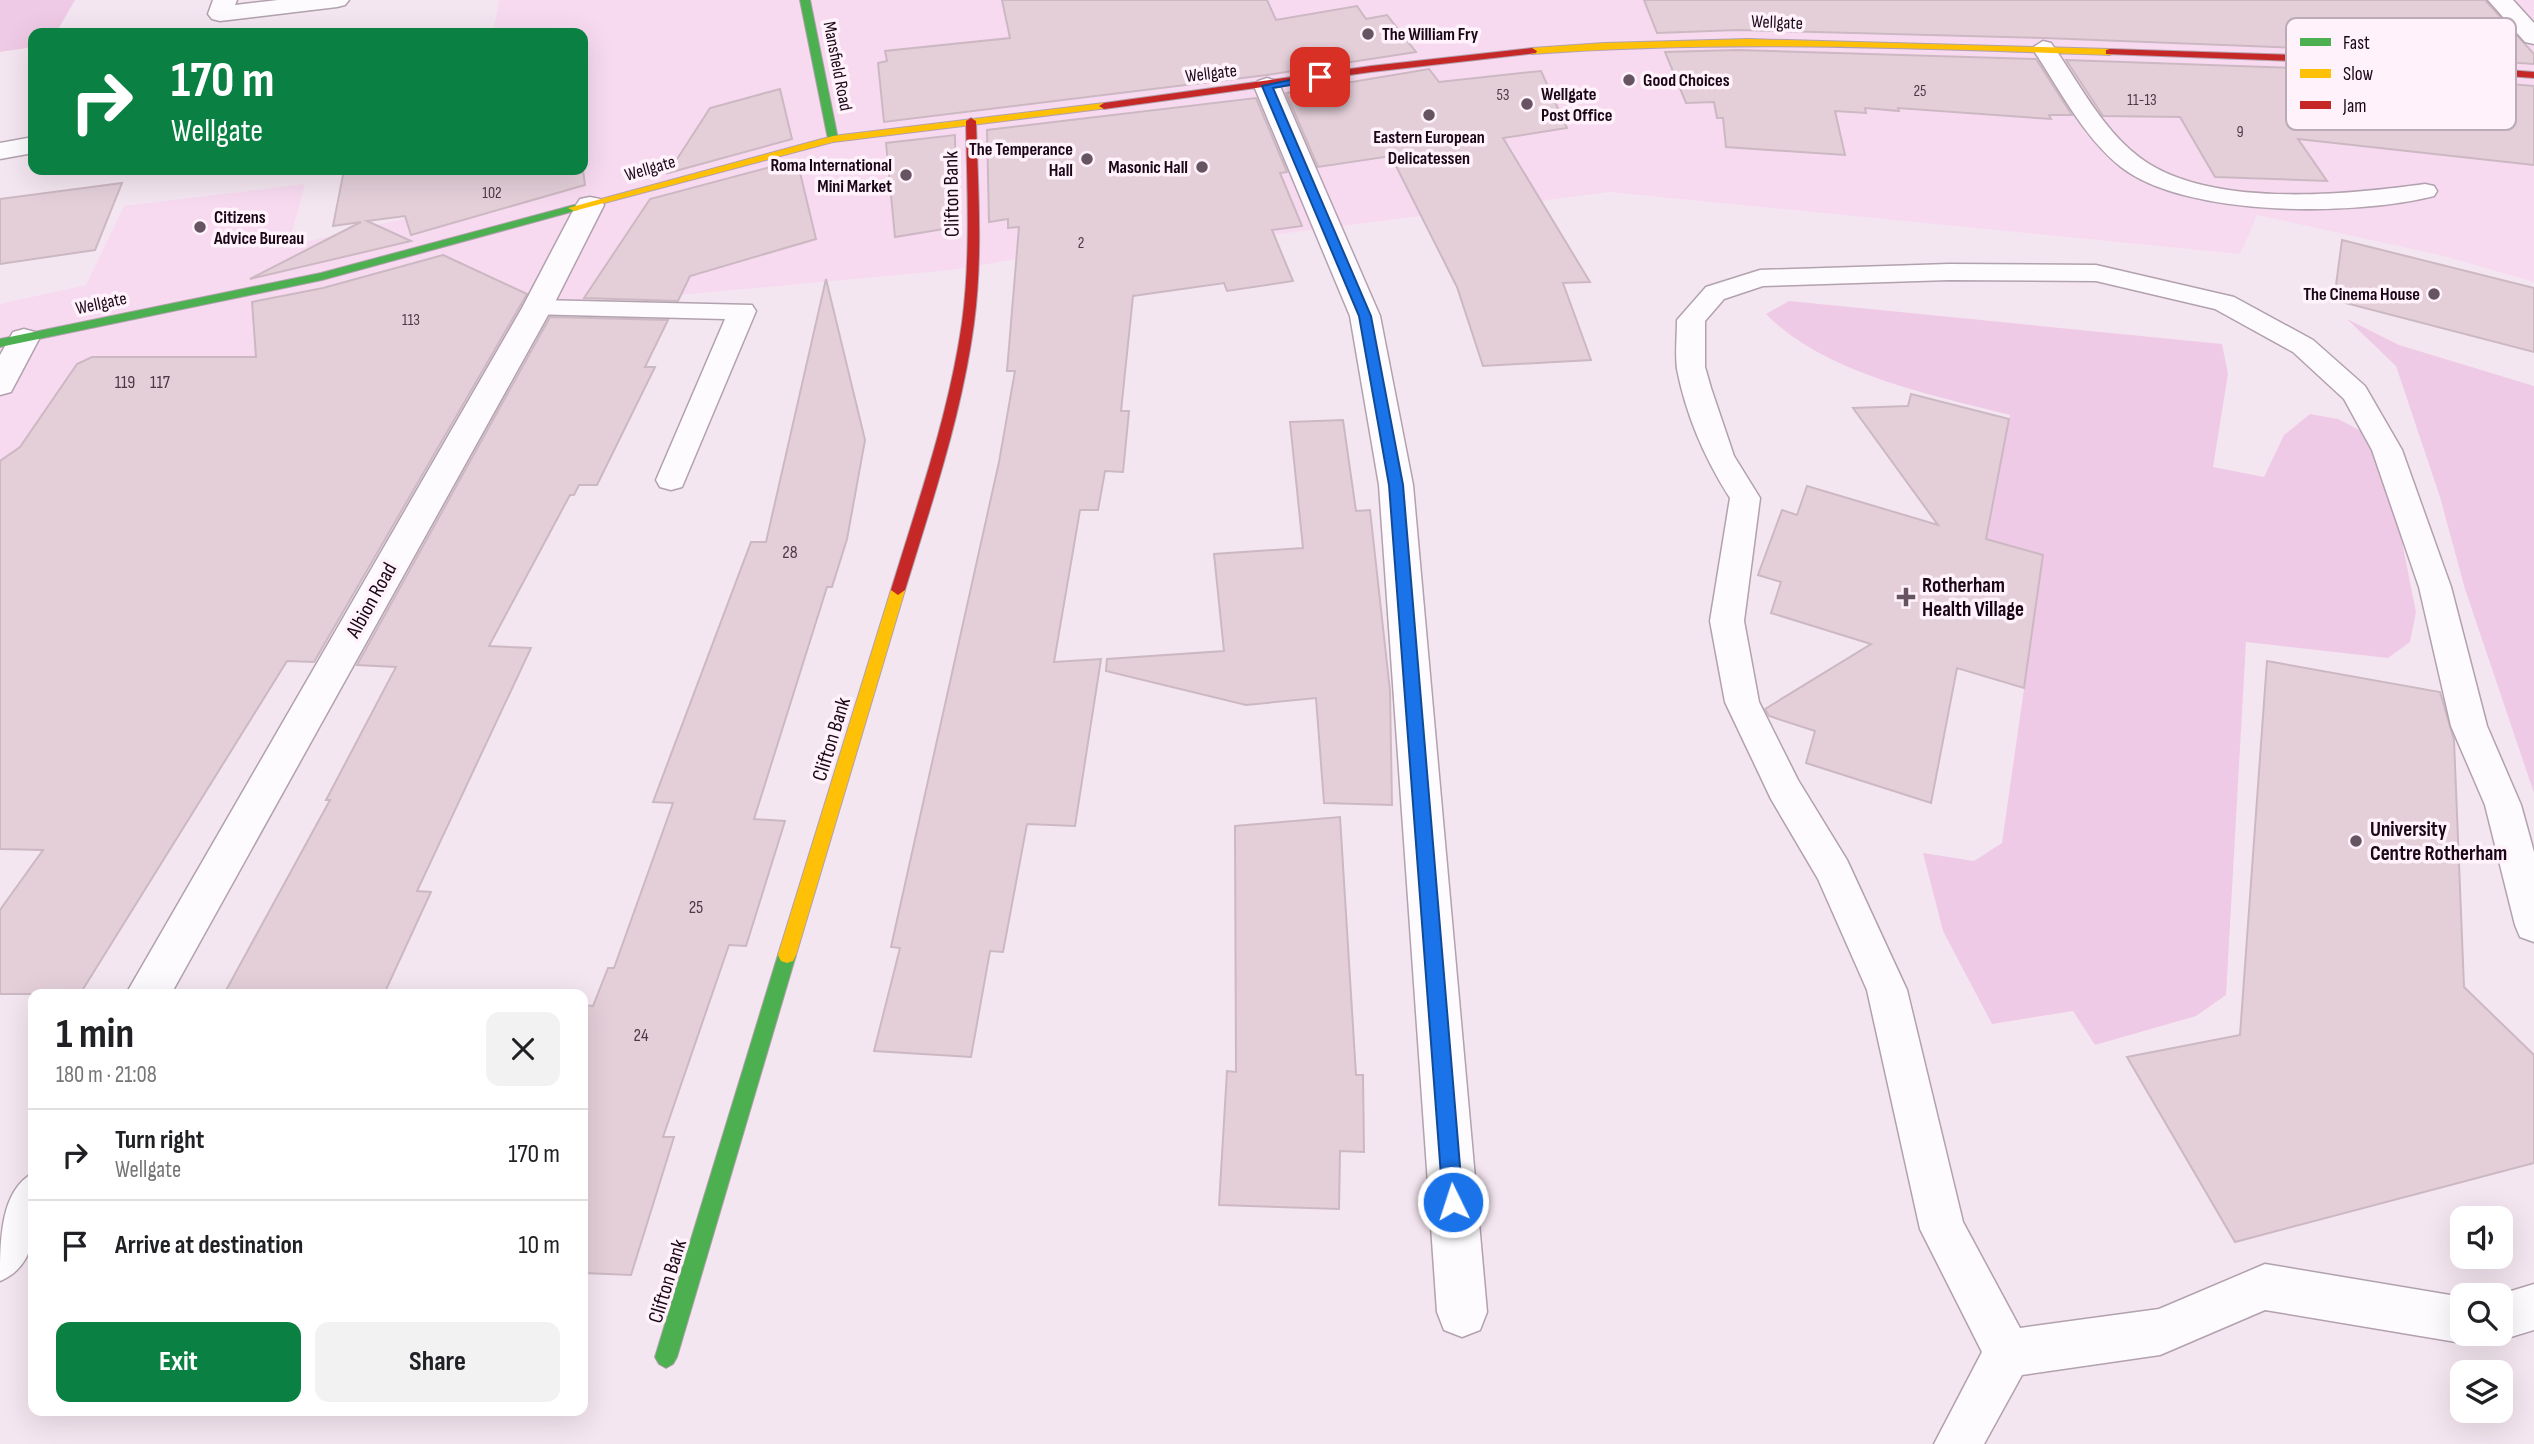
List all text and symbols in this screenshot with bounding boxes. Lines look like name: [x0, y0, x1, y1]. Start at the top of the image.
street label: Wellgate: [1751, 11, 1803, 34]
legend: [2286, 18, 2516, 130]
street label: Mansfield Road: [819, 20, 856, 113]
place label: The William Fry: [1382, 24, 1479, 45]
marker: The William Fry: [1360, 26, 1376, 42]
text: Fast: [2343, 32, 2370, 55]
pin: [1290, 47, 1350, 107]
text: 170 m: [171, 52, 275, 111]
icon: right: [56, 56, 147, 147]
icon: arrive: [1301, 58, 1339, 96]
street label: Wellgate: [1184, 60, 1238, 87]
text: Slow: [2343, 63, 2373, 86]
place label: Good Choices: [1643, 70, 1730, 91]
marker: Good Choices: [1621, 72, 1637, 88]
house number: 25: [1913, 82, 1927, 101]
place label: Wellgate Post Office: [1541, 84, 1612, 126]
house number: 53: [1496, 86, 1510, 105]
house number: 11-13: [2127, 91, 2157, 110]
text: Jam: [2342, 95, 2366, 118]
marker: Wellgate Post Office: [1519, 96, 1535, 112]
marker: Eastern European Delicatessen: [1421, 107, 1437, 123]
text: Wellgate: [171, 112, 263, 151]
house number: 9: [2236, 123, 2244, 142]
place label: Eastern European Delicatessen: [1373, 127, 1485, 169]
place label: The Temperance Hall: [969, 139, 1073, 181]
street label: Wellgate: [622, 151, 678, 186]
street label: Clifton Bank: [938, 151, 965, 237]
marker: The Temperance Hall: [1079, 151, 1095, 167]
place label: Roma International Mini Market: [770, 155, 892, 197]
place label: Masonic Hall: [1108, 157, 1188, 178]
marker: Masonic Hall: [1194, 159, 1210, 175]
marker: Roma International Mini Market: [898, 167, 914, 183]
house number: 102: [482, 184, 502, 203]
place label: Citizens Advice Bureau: [213, 207, 304, 249]
marker: Citizens Advice Bureau: [192, 219, 208, 235]
house number: 2: [1078, 234, 1084, 253]
place label: The Cinema House: [2303, 284, 2420, 305]
marker: The Cinema House: [2426, 286, 2442, 302]
street label: Wellgate: [74, 288, 129, 319]
house number: 113: [402, 311, 420, 330]
house number: 119: [115, 372, 135, 393]
house number: 117: [150, 372, 171, 393]
house number: 28: [782, 542, 798, 563]
street label: Albion Road: [340, 558, 402, 643]
place label: Rotherham Health Village: [1922, 573, 2024, 622]
marker: Rotherham Health Village: [1896, 587, 1916, 607]
street label: Clifton Bank: [807, 694, 856, 784]
place label: University Centre Rotherham: [2370, 817, 2507, 866]
marker: University Centre Rotherham: [2348, 833, 2364, 849]
house number: 25: [689, 897, 703, 918]
text: 1 min: [56, 1009, 134, 1060]
button: close: [486, 1012, 560, 1086]
house number: 24: [634, 1025, 649, 1046]
text: 180 m · 21:08: [56, 1061, 157, 1089]
text: Turn right: [115, 1125, 204, 1156]
icon: right: [56, 1136, 94, 1174]
text: 170 m: [508, 1139, 560, 1170]
text: Wellgate: [115, 1156, 181, 1184]
position arrow: [1416, 1165, 1490, 1239]
map controls: [2450, 1206, 2513, 1423]
button: sound: [2450, 1206, 2513, 1269]
icon: arrive: [56, 1227, 94, 1265]
text: Arrive at destination: [115, 1230, 303, 1261]
text: 10 m: [518, 1230, 560, 1261]
street label: Clifton Bank: [643, 1236, 692, 1326]
button: search: [2450, 1283, 2513, 1346]
button: Exit: [56, 1322, 301, 1402]
button: Share: [315, 1322, 560, 1402]
button: layers: [2450, 1360, 2513, 1423]

